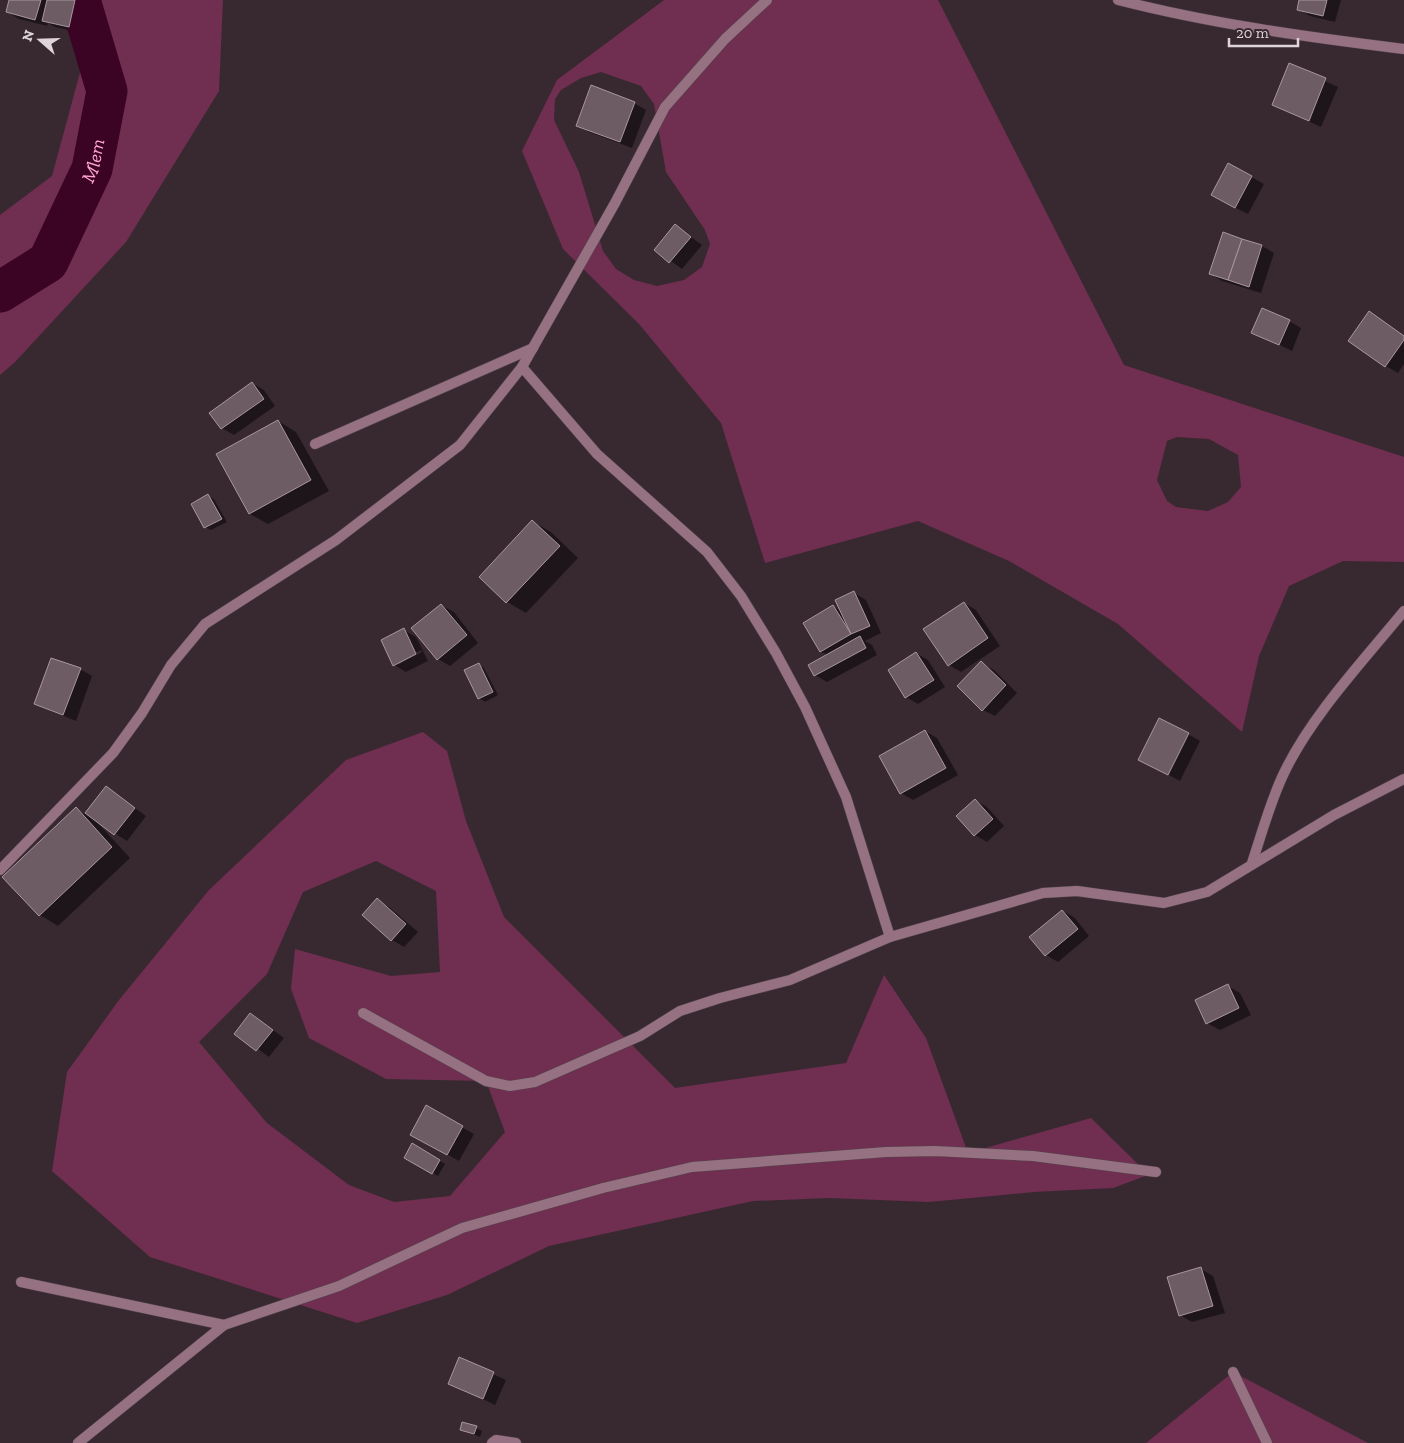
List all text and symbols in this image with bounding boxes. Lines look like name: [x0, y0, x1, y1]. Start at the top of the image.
north arrow: [15, 15, 65, 65]
scale bar: [1229, 15, 1298, 47]
text: 20 m: [1236, 24, 1269, 42]
text: N: [18, 27, 38, 44]
water label: Mlem: [76, 137, 109, 186]

